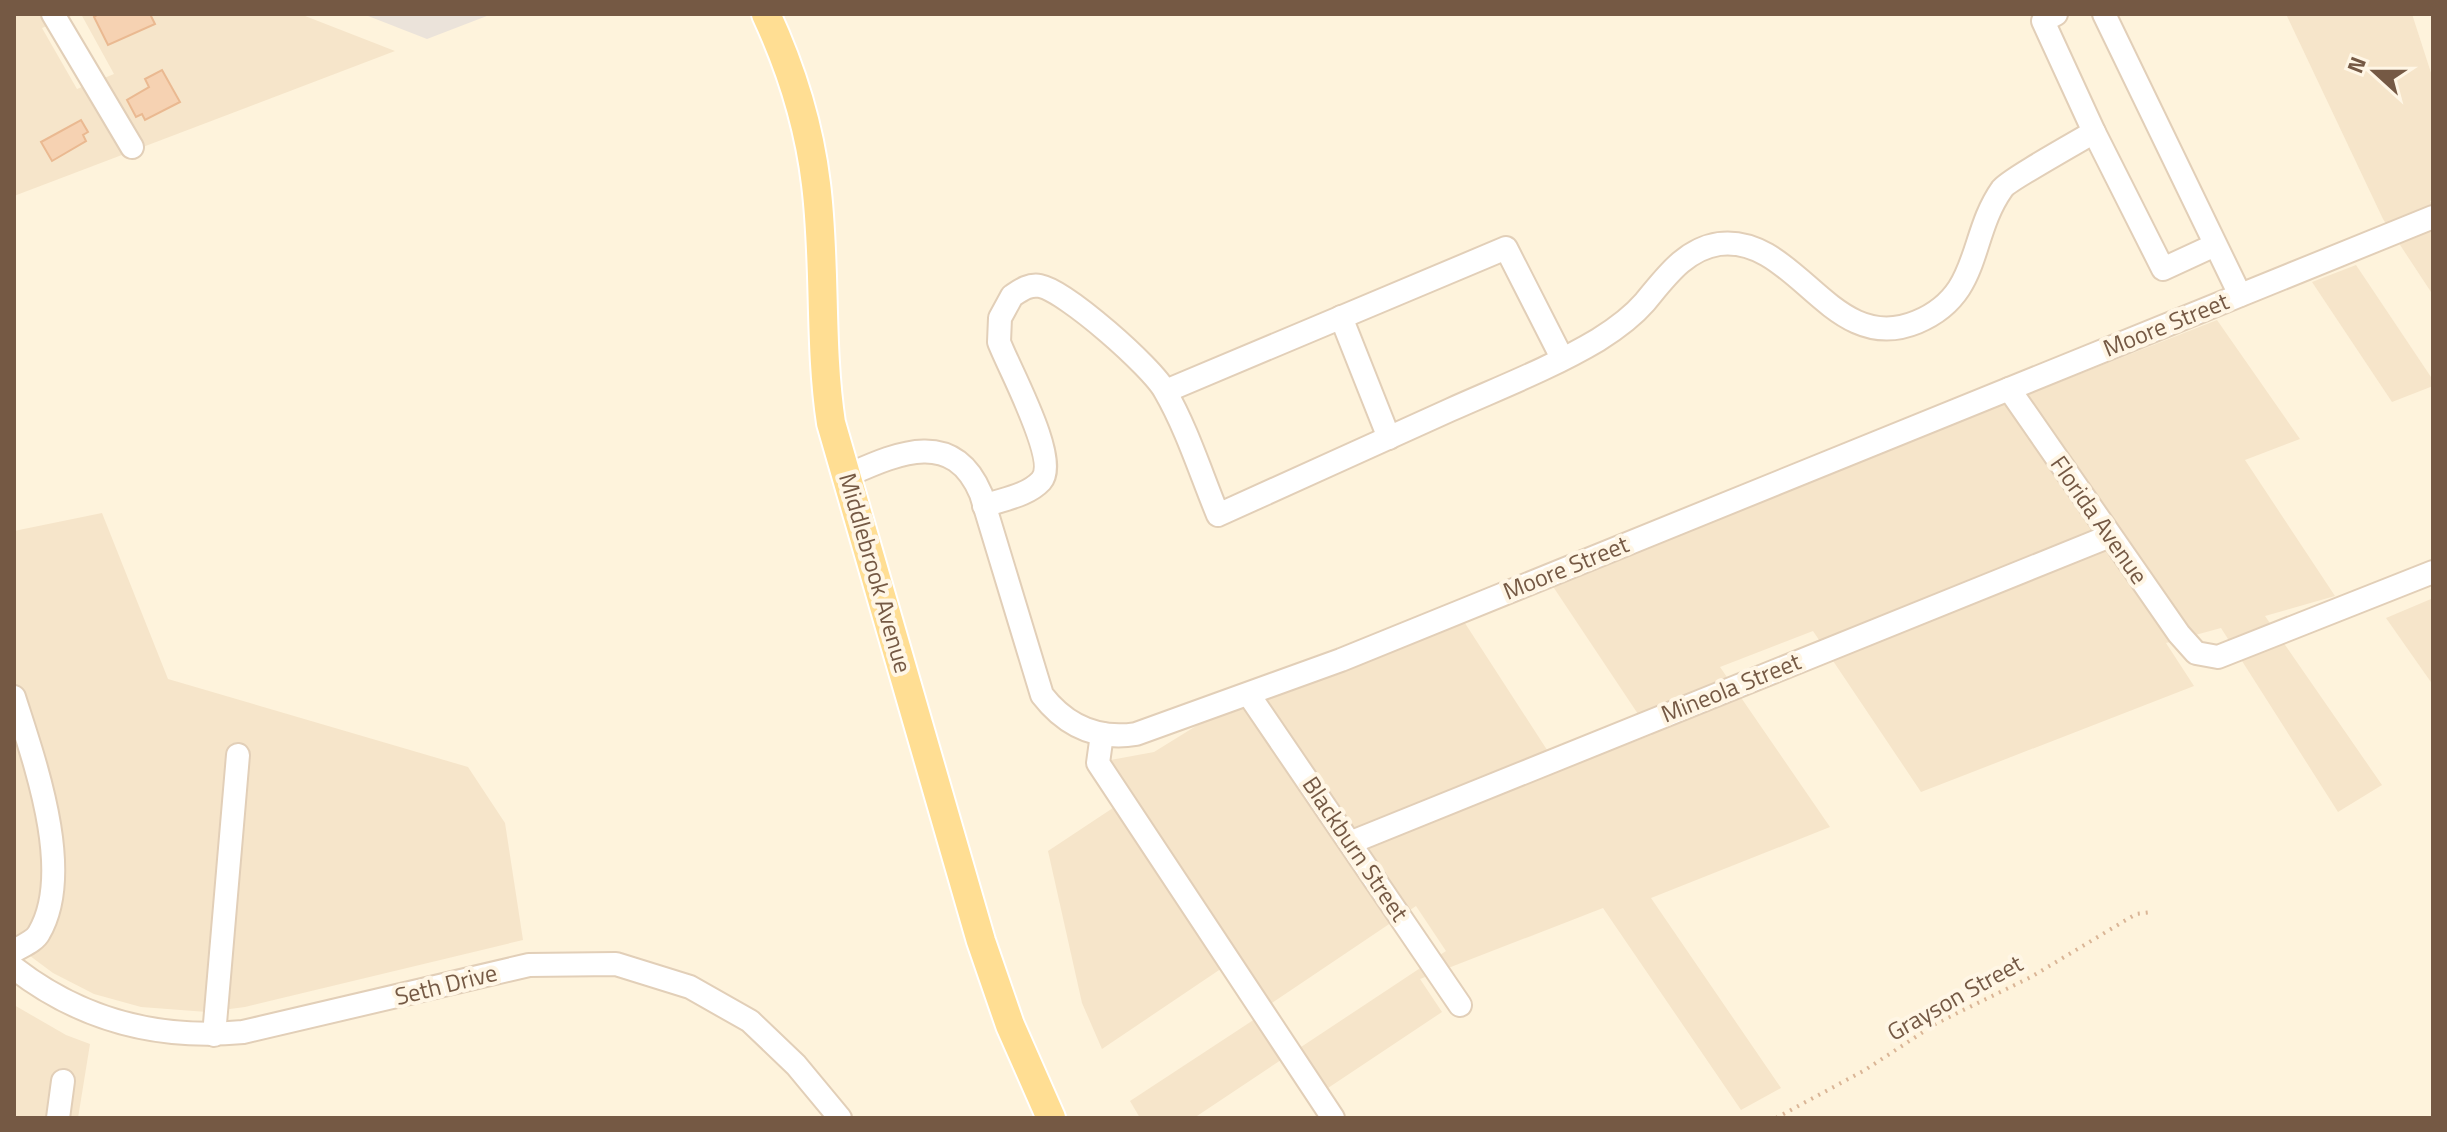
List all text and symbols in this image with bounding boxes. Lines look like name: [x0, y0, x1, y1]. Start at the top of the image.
north arrow: [2335, 32, 2415, 112]
text: N: [2338, 52, 2375, 78]
street label: Moore Street: [2097, 282, 2234, 366]
street label: Florida Avenue: [2042, 448, 2157, 591]
street label: Middlebrook Avenue: [830, 469, 922, 677]
street label: Moore Street: [1497, 525, 1634, 609]
street label: Mineola Street: [1655, 642, 1806, 731]
street label: Blackburn Street: [1294, 769, 1418, 929]
street label: Grayson Street: [1880, 945, 2029, 1049]
street label: Seth Drive: [391, 954, 501, 1014]

